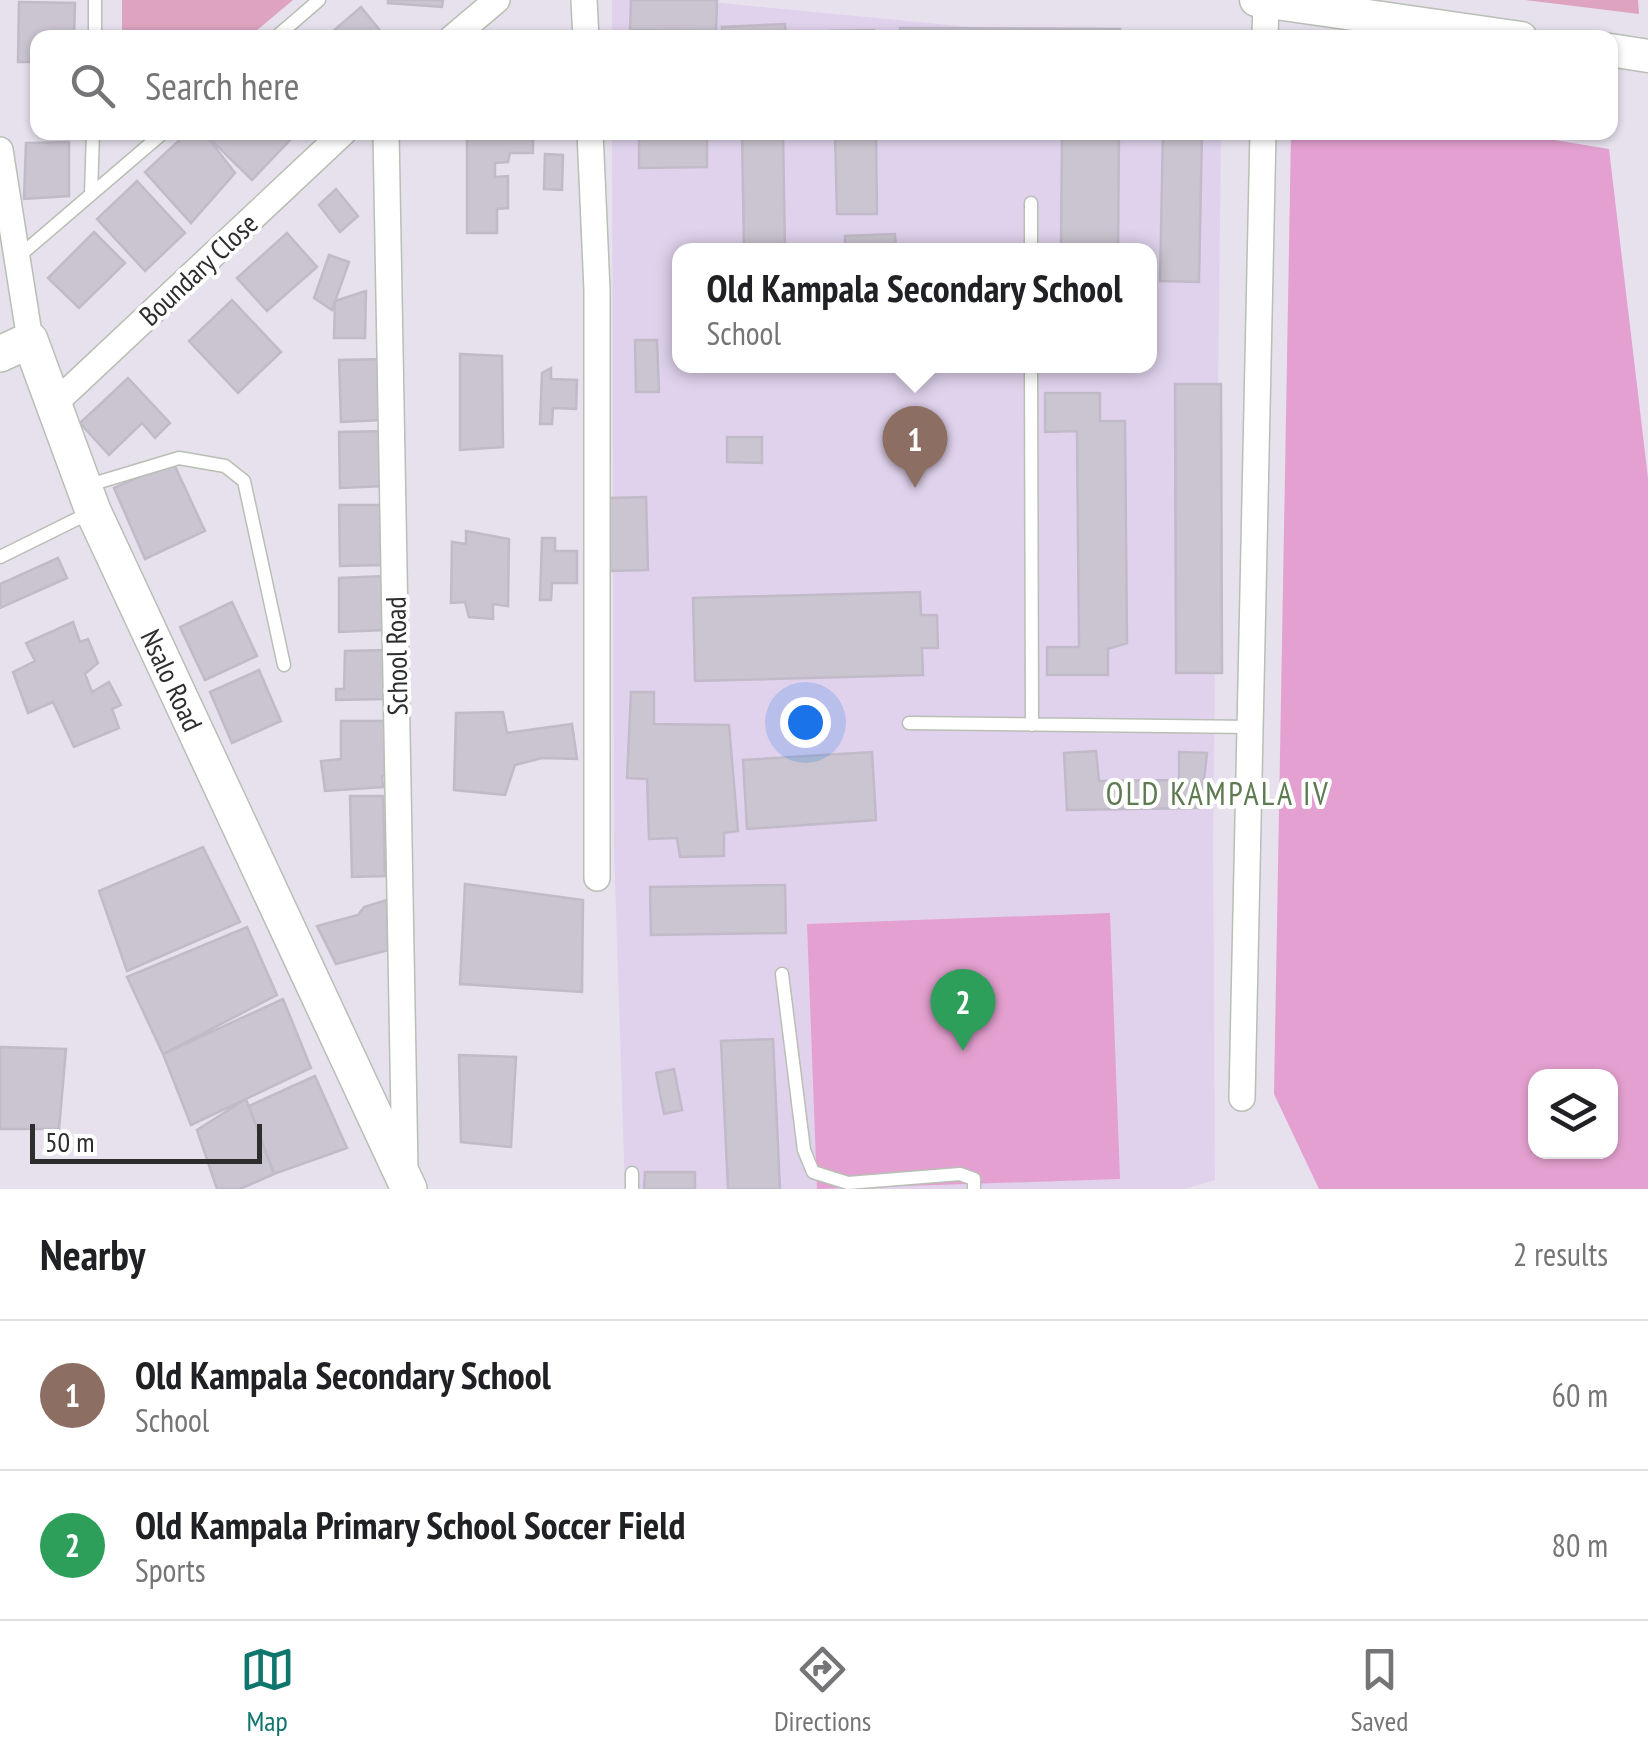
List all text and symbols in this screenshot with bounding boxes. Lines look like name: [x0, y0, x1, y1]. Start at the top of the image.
search box: [30, 30, 1618, 140]
icon: search: [65, 58, 120, 113]
text: Search here: [145, 61, 299, 110]
street label: Boundary Close: [131, 205, 265, 333]
popup: [672, 243, 1157, 373]
text: Old Kampala Secondary School: [707, 263, 1122, 312]
text: School: [707, 312, 781, 354]
pin: 1: [882, 406, 948, 488]
street label: School Road: [376, 596, 416, 716]
street label: Nsalo Road: [132, 623, 212, 737]
your location: [780, 697, 831, 748]
district label: OLD KAMPALA IV: [1106, 772, 1330, 814]
pin: 2: [930, 968, 996, 1051]
map controls: [1528, 1069, 1618, 1159]
button: layers: [1528, 1069, 1618, 1159]
scale bar: [30, 1119, 262, 1164]
text: 50 m: [45, 1123, 94, 1160]
text: Nearby: [40, 1227, 145, 1282]
text: 2 results: [1513, 1233, 1608, 1275]
text: Old Kampala Secondary School: [135, 1350, 551, 1399]
text: 1: [65, 1374, 80, 1416]
text: 60 m: [1552, 1374, 1608, 1416]
text: School: [135, 1399, 209, 1441]
text: Old Kampala Primary School Soccer Field: [135, 1500, 685, 1549]
text: 2: [65, 1524, 80, 1566]
text: 80 m: [1552, 1524, 1608, 1566]
text: Sports: [135, 1549, 206, 1591]
tab: Map: [240, 1642, 295, 1739]
tab: Directions: [774, 1642, 871, 1739]
tab: Saved: [1351, 1642, 1408, 1739]

